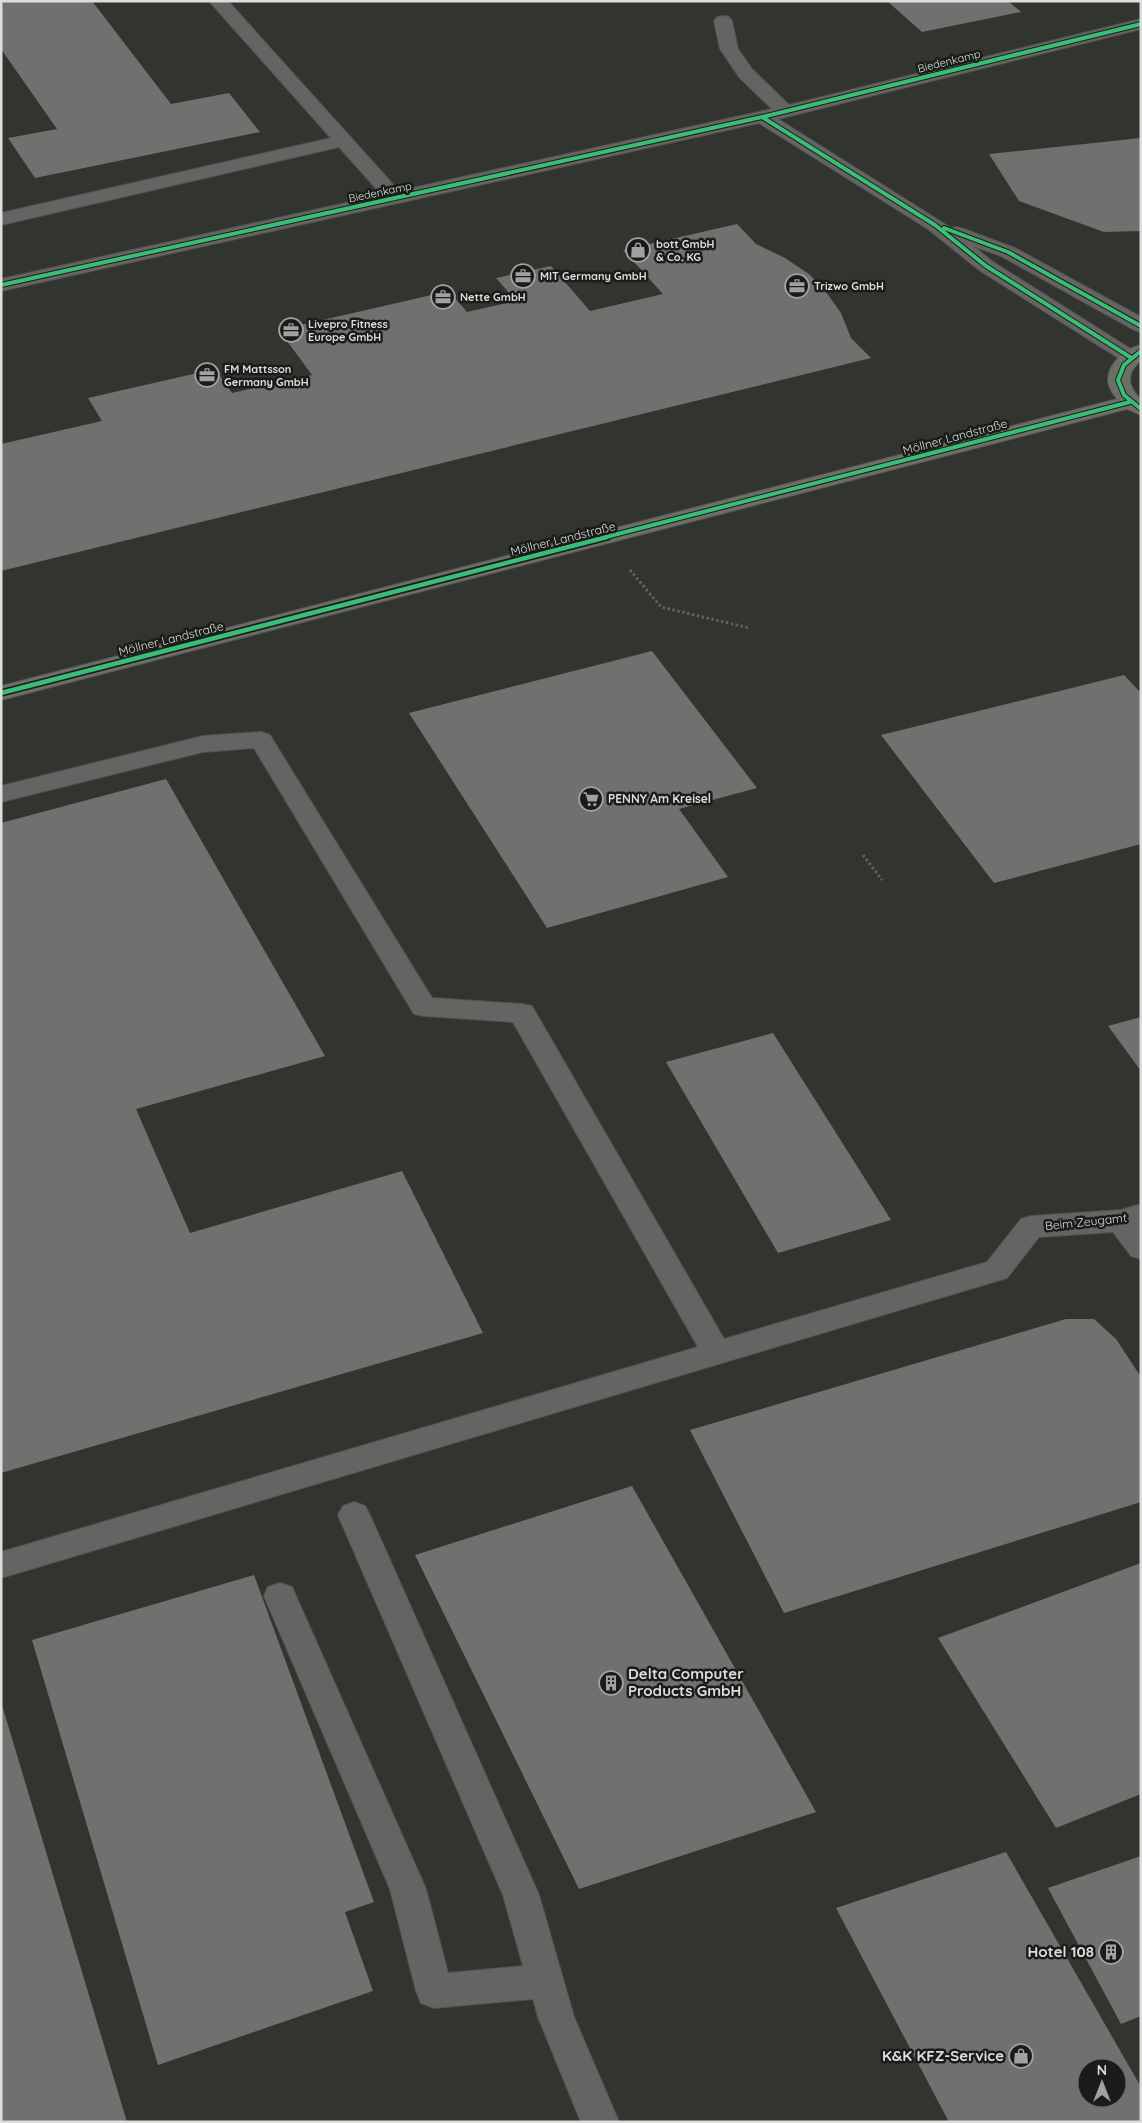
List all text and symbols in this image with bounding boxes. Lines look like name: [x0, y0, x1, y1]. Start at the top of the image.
street label: Biedenkamp: [916, 46, 982, 76]
street label: Biedenkamp: [347, 178, 413, 206]
shop icon: bott GmbH & Co. KG: [625, 237, 651, 263]
place label: bott GmbH & Co. KG: [656, 237, 715, 264]
office icon: MIT Germany GmbH: [510, 263, 536, 289]
place label: MIT Germany GmbH: [540, 269, 647, 283]
office icon: Trizwo GmbH: [784, 273, 810, 299]
place label: Trizwo GmbH: [814, 279, 884, 293]
office icon: Nette GmbH: [430, 284, 456, 310]
place label: Nette GmbH: [460, 290, 526, 304]
office icon: Livepro Fitness Europe GmbH: [278, 317, 304, 343]
place label: Livepro Fitness Europe GmbH: [308, 317, 388, 344]
office icon: FM Mattsson Germany GmbH: [194, 362, 220, 388]
place label: FM Mattsson Germany GmbH: [224, 362, 309, 389]
street label: Möllner Landstraße: [901, 415, 1009, 458]
street label: Möllner Landstraße: [509, 518, 617, 559]
street label: Möllner Landstraße: [117, 618, 225, 659]
supermarket icon: PENNY Am Kreisel: [578, 786, 604, 812]
place label: PENNY Am Kreisel: [608, 791, 711, 806]
street label: Beim Zeugamt: [1044, 1210, 1128, 1233]
place label: Delta Computer Products GmbH: [628, 1664, 744, 1700]
building icon: Delta Computer Products GmbH: [598, 1670, 624, 1696]
building icon: Hotel 108: [1098, 1939, 1124, 1965]
place label: Hotel 108: [1027, 1942, 1094, 1961]
shop icon: K&K KFZ-Service: [1008, 2043, 1034, 2069]
place label: K&K KFZ-Service: [882, 2046, 1004, 2065]
north arrow: [1077, 2058, 1127, 2108]
text: N: [1097, 2061, 1107, 2079]

